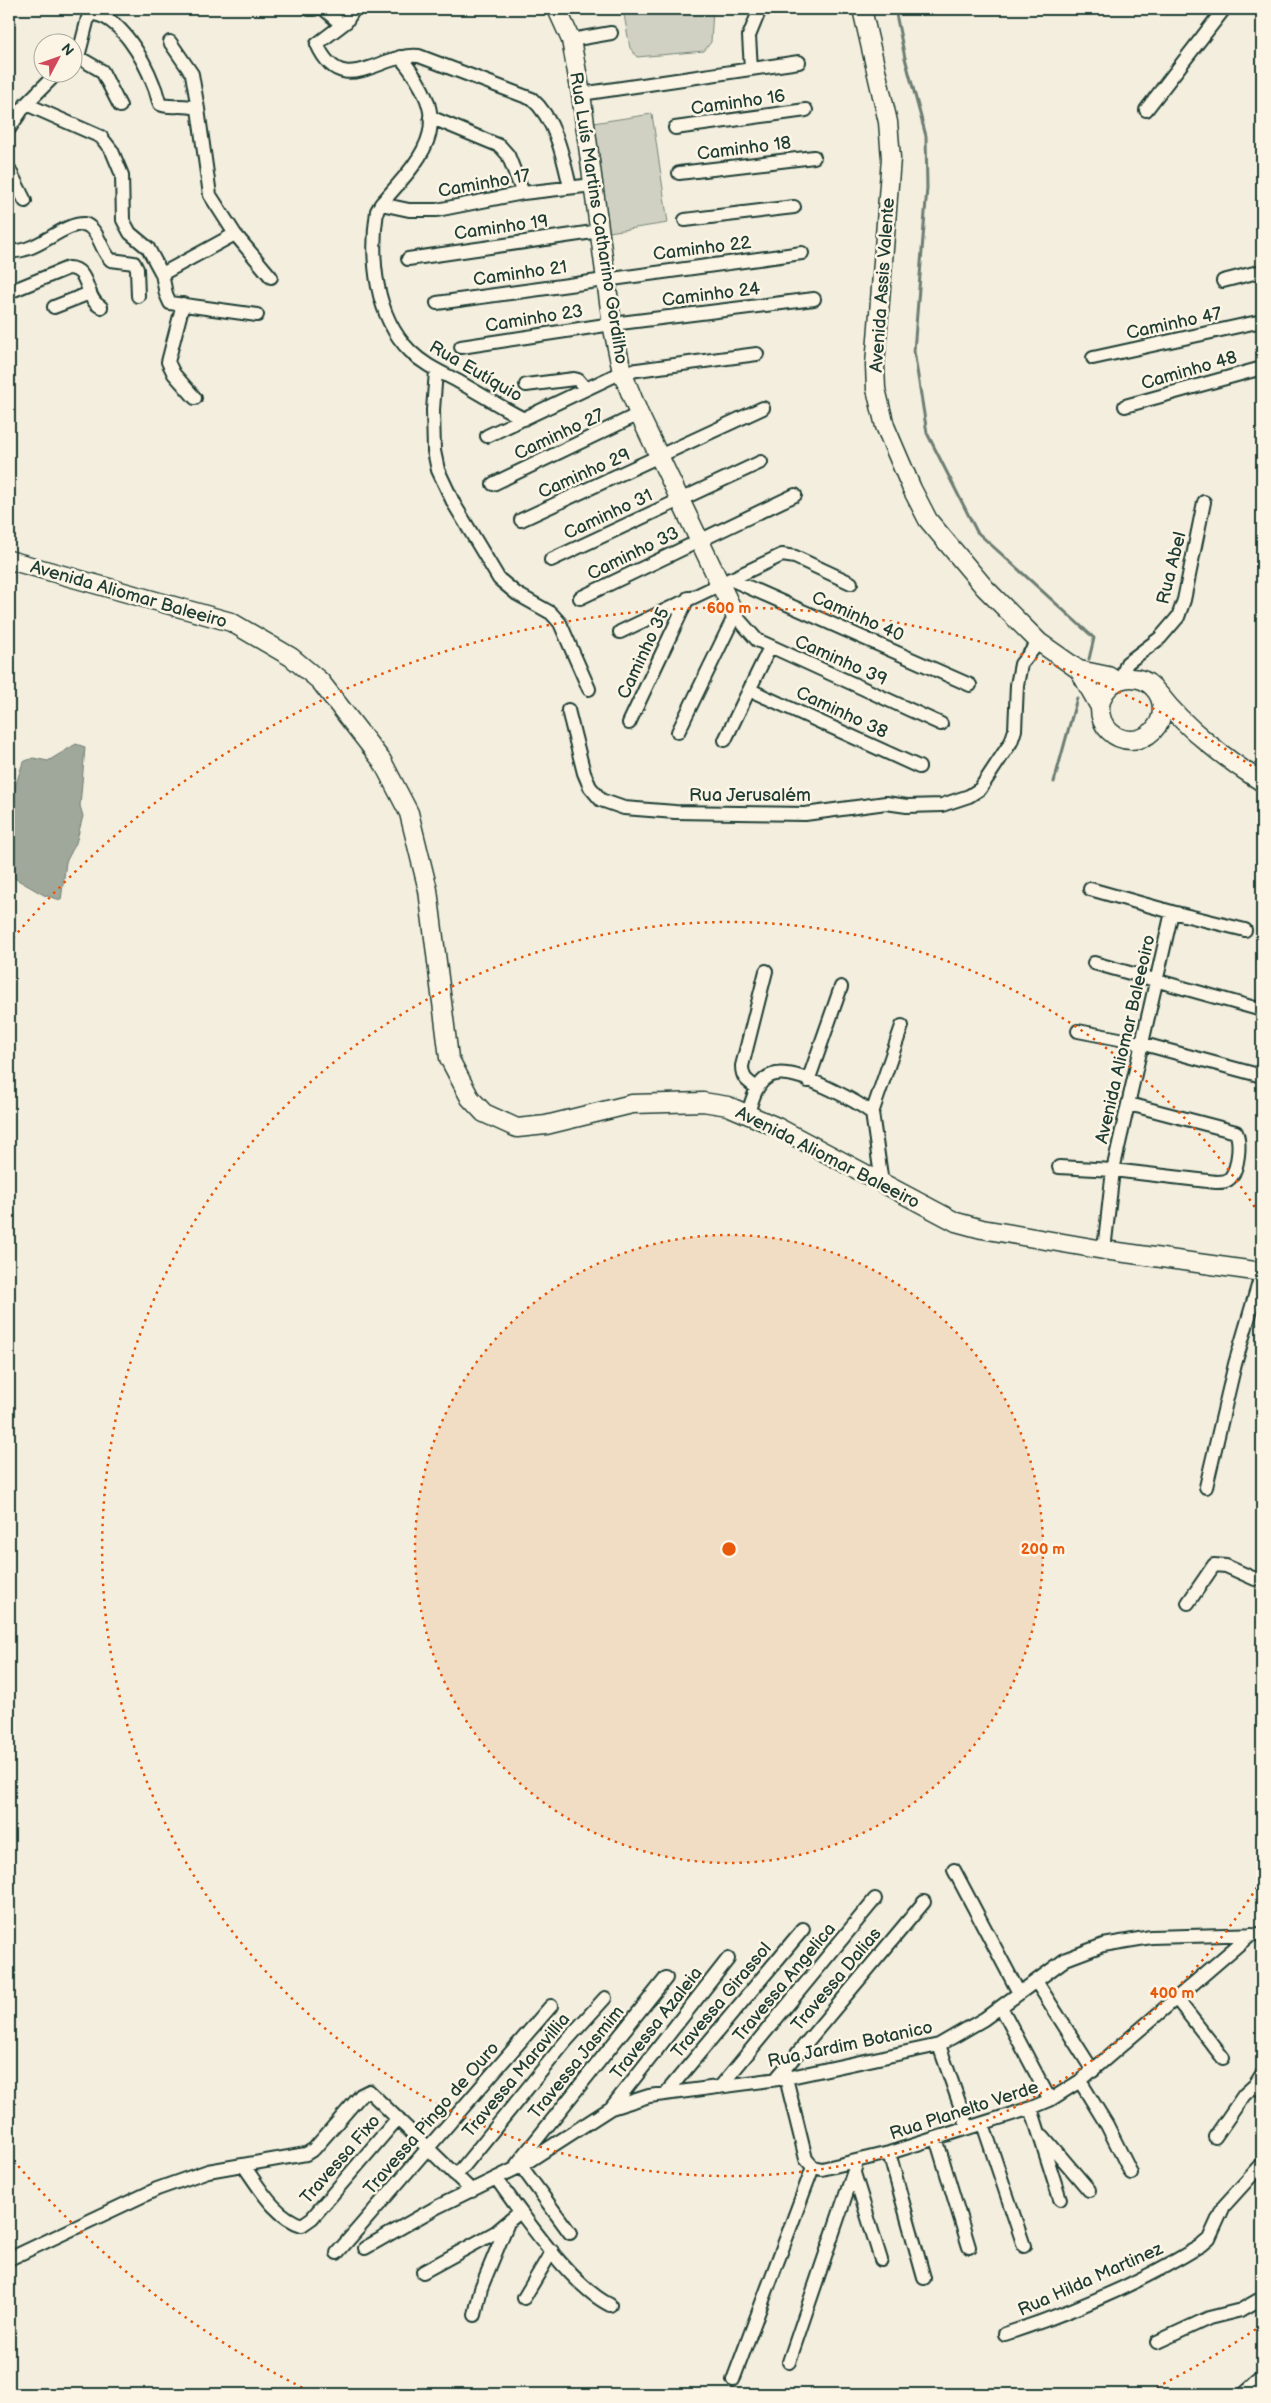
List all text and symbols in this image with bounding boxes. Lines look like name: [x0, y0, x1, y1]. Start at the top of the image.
north arrow: [32, 32, 82, 82]
text: N: [58, 40, 77, 59]
street label: Rua Luís Martins Catharino Gordilho: [565, 70, 632, 366]
street label: Caminho 16: [689, 85, 787, 120]
street label: Caminho 18: [696, 132, 792, 165]
street label: Caminho 17: [436, 165, 532, 202]
street label: Avenida Assis Valente: [866, 197, 899, 373]
street label: Caminho 19: [453, 211, 549, 244]
street label: Caminho 22: [652, 232, 753, 265]
street label: Caminho 21: [472, 257, 568, 290]
street label: Caminho 24: [661, 278, 761, 311]
street label: Caminho 23: [484, 300, 584, 337]
street label: Caminho 47: [1124, 303, 1224, 344]
street label: Rua Eutíquio: [425, 336, 526, 407]
street label: Caminho 48: [1139, 347, 1239, 394]
street label: Caminho 27: [511, 404, 608, 464]
street label: Caminho 29: [535, 444, 633, 503]
street label: Caminho 31: [561, 485, 656, 544]
street label: Caminho 33: [584, 522, 683, 585]
street label: Rua Abel: [1152, 530, 1191, 606]
street label: Avenida Aliomar Baleeiro: [28, 556, 230, 633]
street label: Caminho 40: [808, 587, 907, 646]
text: 600 m: [707, 599, 752, 618]
street label: Caminho 35: [613, 604, 674, 702]
street label: Caminho 39: [791, 631, 890, 690]
street label: Caminho 38: [793, 682, 891, 743]
street label: Rua Jerusalém: [689, 785, 811, 806]
street label: Avenida Aliomar Baleeoiro: [1091, 933, 1160, 1146]
street label: Avenida Aliomar Baleeiro: [732, 1102, 923, 1213]
centre of rings: [720, 1540, 738, 1558]
text: 200 m: [1021, 1540, 1065, 1559]
street label: Travessa Angelica: [729, 1919, 840, 2046]
street label: Travessa Dalias: [787, 1923, 886, 2035]
street label: Travessa Girassol: [667, 1938, 776, 2062]
street label: Travessa Azaleia: [606, 1963, 707, 2084]
text: 400 m: [1150, 1984, 1194, 2003]
street label: Travessa Jasmim: [524, 2002, 628, 2123]
street label: Travessa Maravillia: [458, 2009, 574, 2142]
street label: Rua Jardim Botanico: [766, 2017, 935, 2072]
street label: Travessa Pingo de Ouro: [359, 2038, 503, 2199]
street label: Rua Planelto Verde: [887, 2076, 1041, 2144]
street label: Travessa Fixo: [296, 2110, 385, 2208]
street label: Rua Hilda Martinez: [1015, 2238, 1166, 2321]

